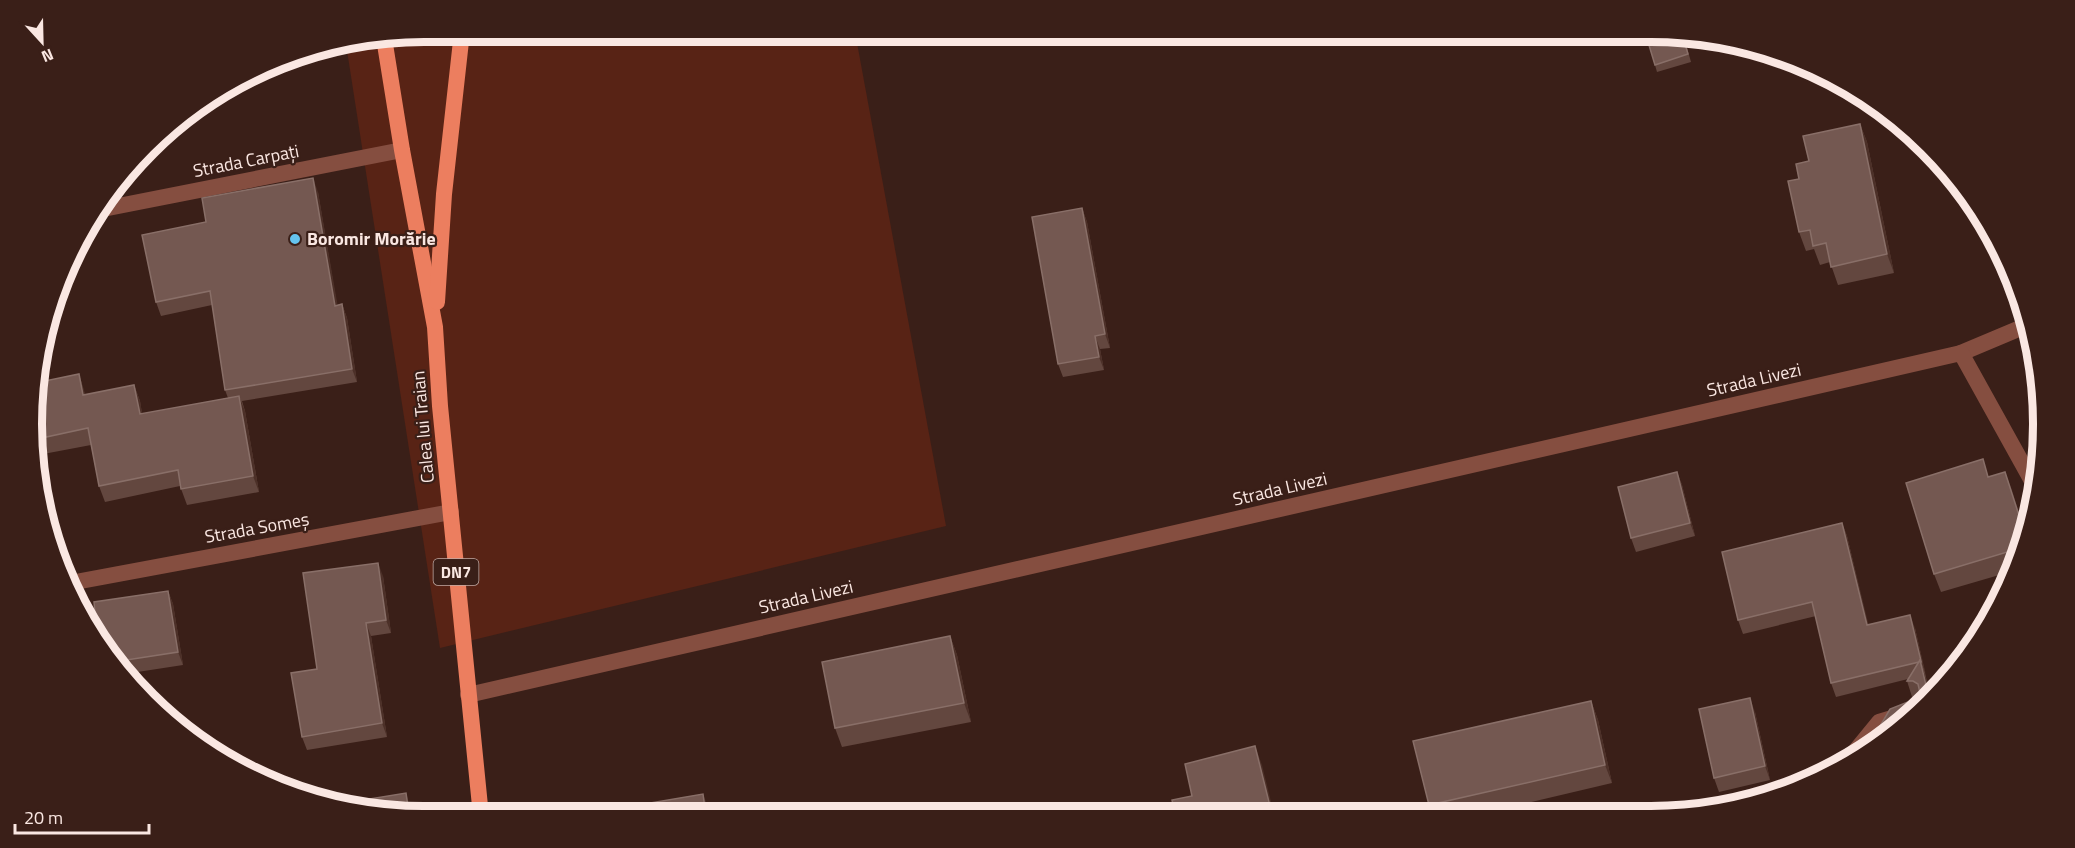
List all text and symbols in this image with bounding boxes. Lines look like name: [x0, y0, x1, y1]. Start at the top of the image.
north arrow: [12, 12, 72, 72]
text: N: [38, 43, 57, 69]
street label: Strada Carpați: [191, 137, 301, 184]
place label: Boromir Morărie: [307, 225, 436, 252]
marker: Boromir Morărie: [288, 232, 302, 246]
street label: Strada Livezi: [1704, 356, 1804, 403]
street label: Calea lui Traian: [404, 370, 441, 484]
street label: Strada Livezi: [1230, 465, 1330, 512]
street label: Strada Someș: [203, 505, 311, 550]
road number: DN7: [434, 559, 478, 585]
street label: Strada Livezi: [756, 573, 856, 620]
scale bar: [15, 797, 148, 835]
text: 20 m: [24, 804, 63, 831]

